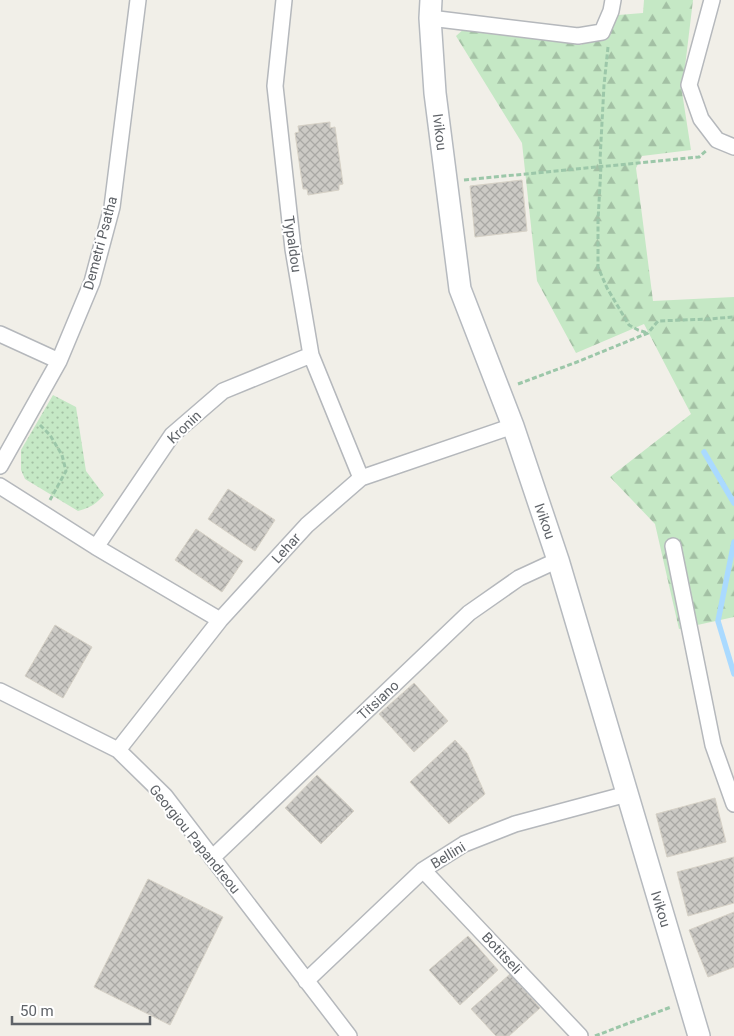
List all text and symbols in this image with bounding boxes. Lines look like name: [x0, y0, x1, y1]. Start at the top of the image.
street label: Ivikou: [430, 113, 450, 151]
street label: Demetri Psatha: [80, 195, 120, 291]
street label: Typaldou: [281, 215, 305, 273]
street label: Kronin: [164, 407, 204, 447]
street label: Ivikou: [531, 501, 559, 541]
street label: Lehar: [268, 529, 304, 566]
street label: Titsiano: [354, 677, 402, 723]
street label: Georgiou Papandreou: [146, 781, 244, 897]
street label: Bellini: [428, 838, 468, 872]
street label: Ivikou: [648, 889, 674, 929]
street label: Botitseli: [479, 929, 525, 977]
scale bar: [12, 994, 150, 1026]
text: 50 m: [20, 1002, 54, 1020]

